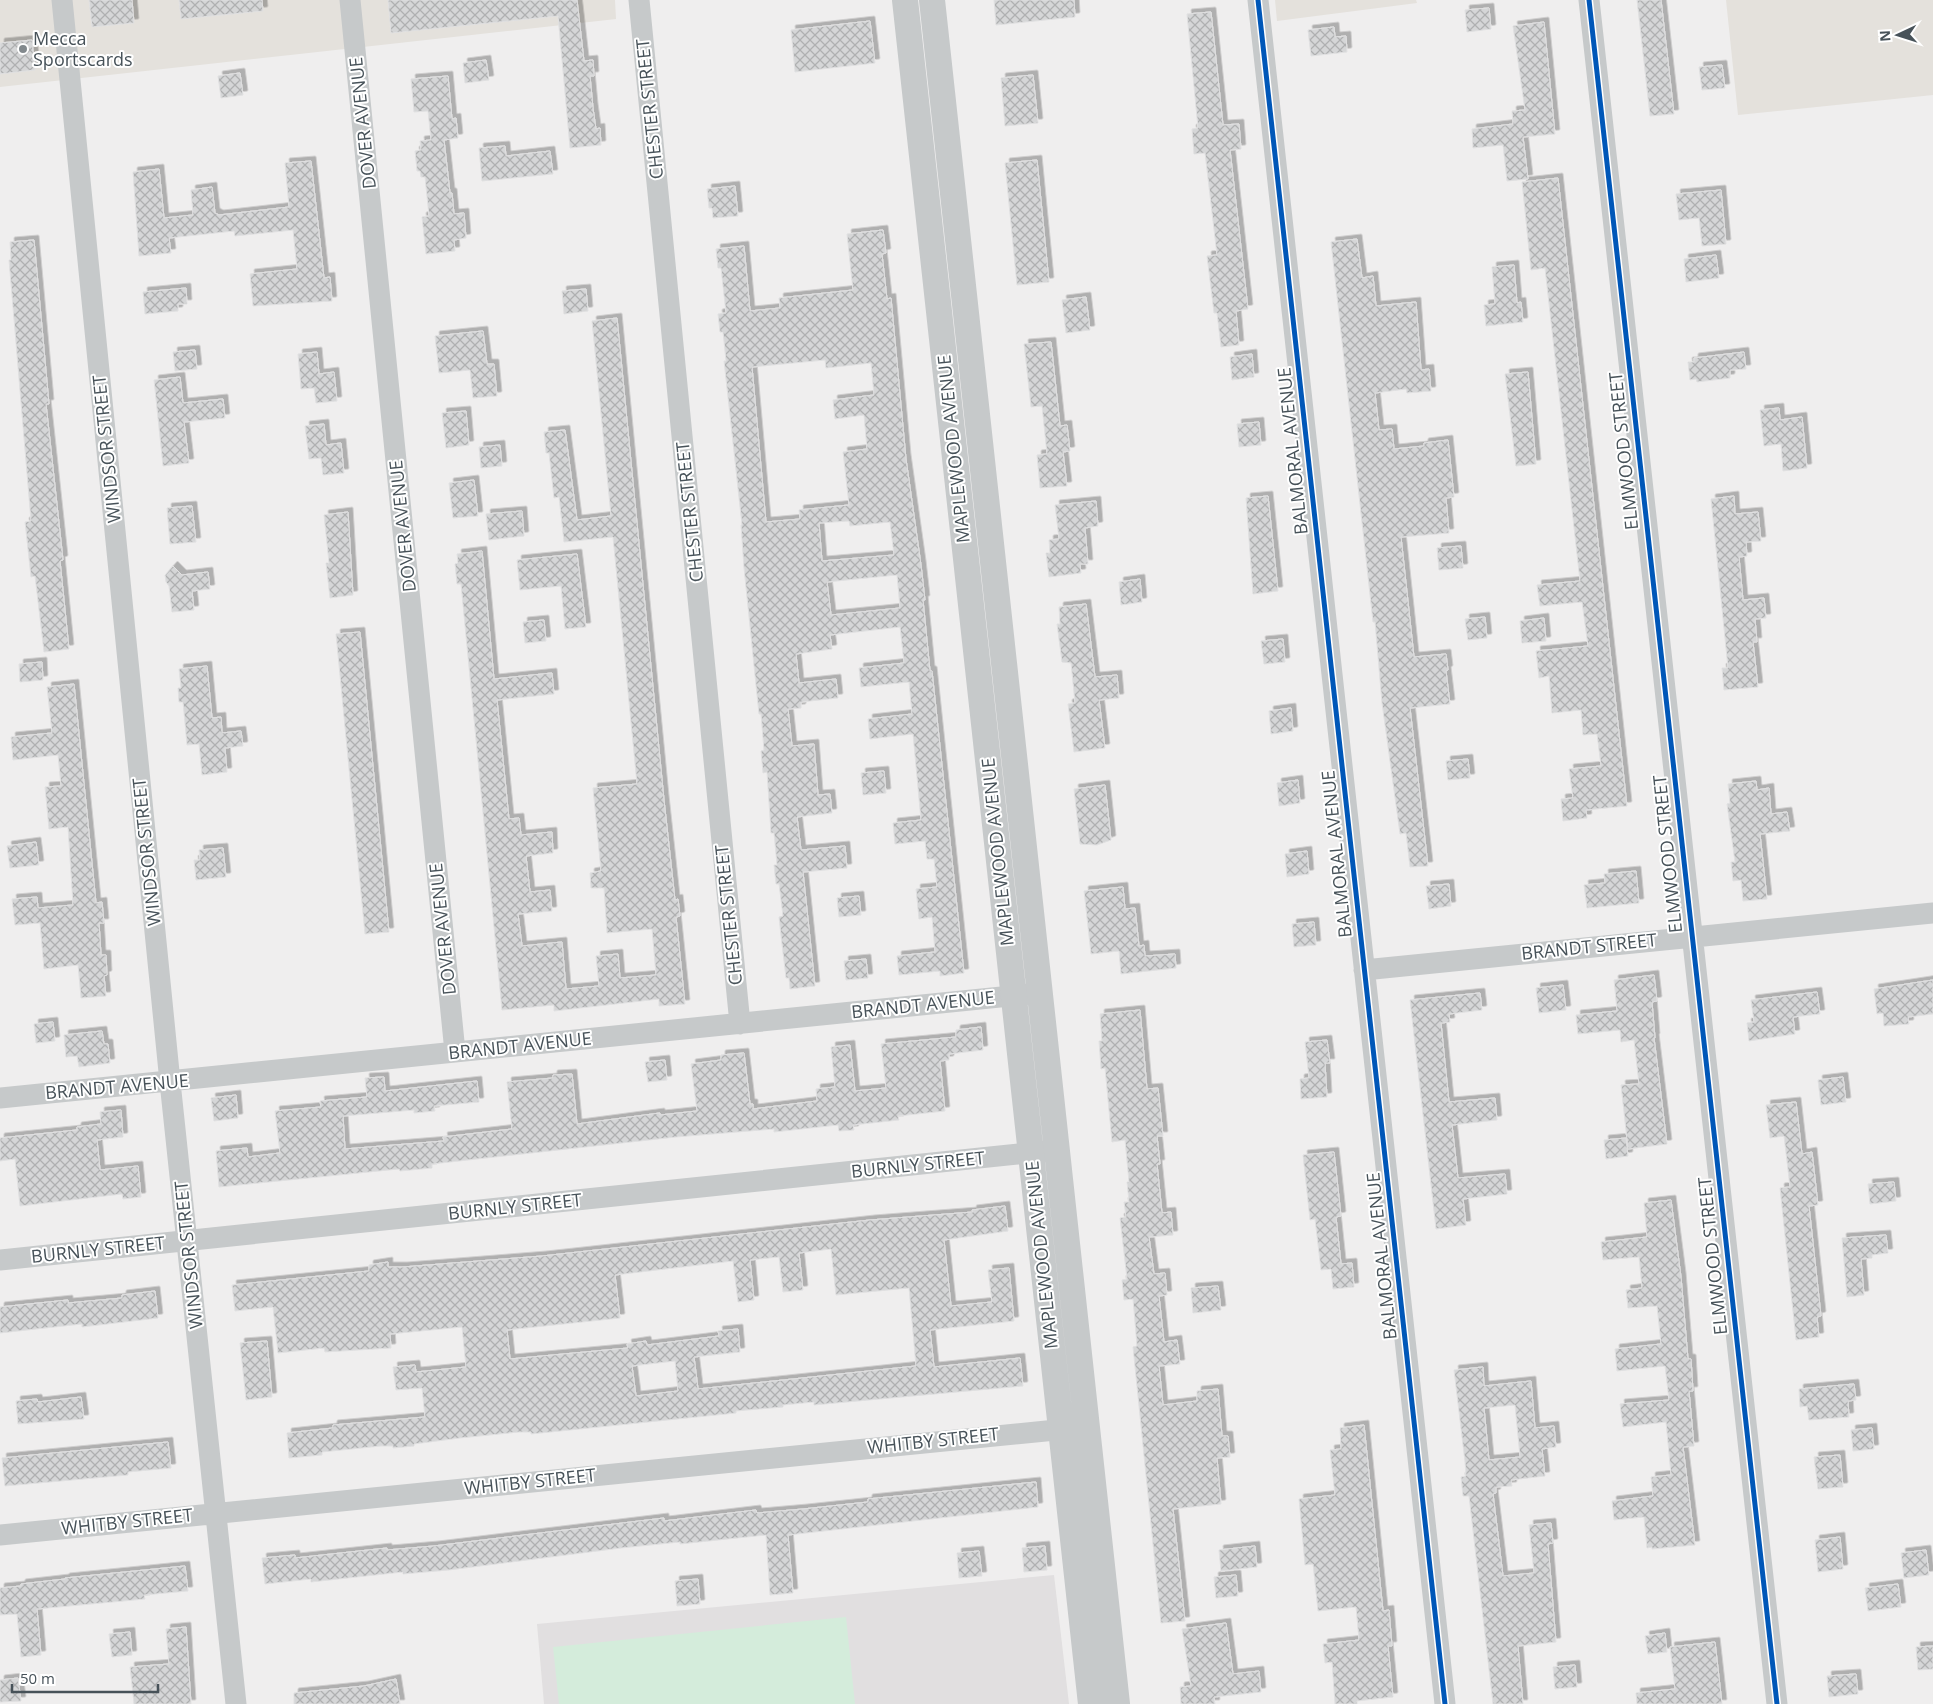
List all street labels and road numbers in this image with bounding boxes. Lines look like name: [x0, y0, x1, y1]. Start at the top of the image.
street label: CHESTER STREET: [630, 38, 668, 180]
street label: DOVER AVENUE: [343, 56, 381, 190]
street label: MAPLEWOOD AVENUE: [931, 354, 975, 544]
street label: BALMORAL AVENUE: [1271, 366, 1313, 536]
street label: ELMWOOD STREET: [1603, 371, 1643, 531]
street label: WINDSOR STREET: [86, 374, 126, 524]
street label: CHESTER STREET: [670, 441, 708, 583]
street label: DOVER AVENUE: [383, 459, 421, 593]
street label: MAPLEWOOD AVENUE: [975, 757, 1019, 947]
street label: BALMORAL AVENUE: [1315, 769, 1357, 939]
street label: ELMWOOD STREET: [1647, 774, 1687, 934]
street label: WINDSOR STREET: [126, 777, 166, 927]
street label: CHESTER STREET: [709, 844, 747, 986]
street label: DOVER AVENUE: [423, 862, 461, 996]
street label: BRANDT STREET: [1520, 927, 1658, 965]
street label: BRANDT AVENUE: [850, 985, 996, 1023]
street label: BRANDT AVENUE: [447, 1026, 593, 1064]
street label: BRANDT AVENUE: [44, 1068, 190, 1104]
street label: BURNLY STREET: [850, 1145, 986, 1183]
street label: MAPLEWOOD AVENUE: [1019, 1160, 1063, 1350]
street label: BALMORAL AVENUE: [1360, 1171, 1402, 1341]
street label: ELMWOOD STREET: [1692, 1176, 1732, 1336]
street label: WINDSOR STREET: [168, 1180, 208, 1330]
street label: BURNLY STREET: [447, 1187, 583, 1225]
street label: BURNLY STREET: [30, 1230, 166, 1268]
street label: WHITBY STREET: [866, 1421, 1000, 1459]
street label: WHITBY STREET: [463, 1462, 597, 1500]
street label: WHITBY STREET: [60, 1502, 194, 1540]

